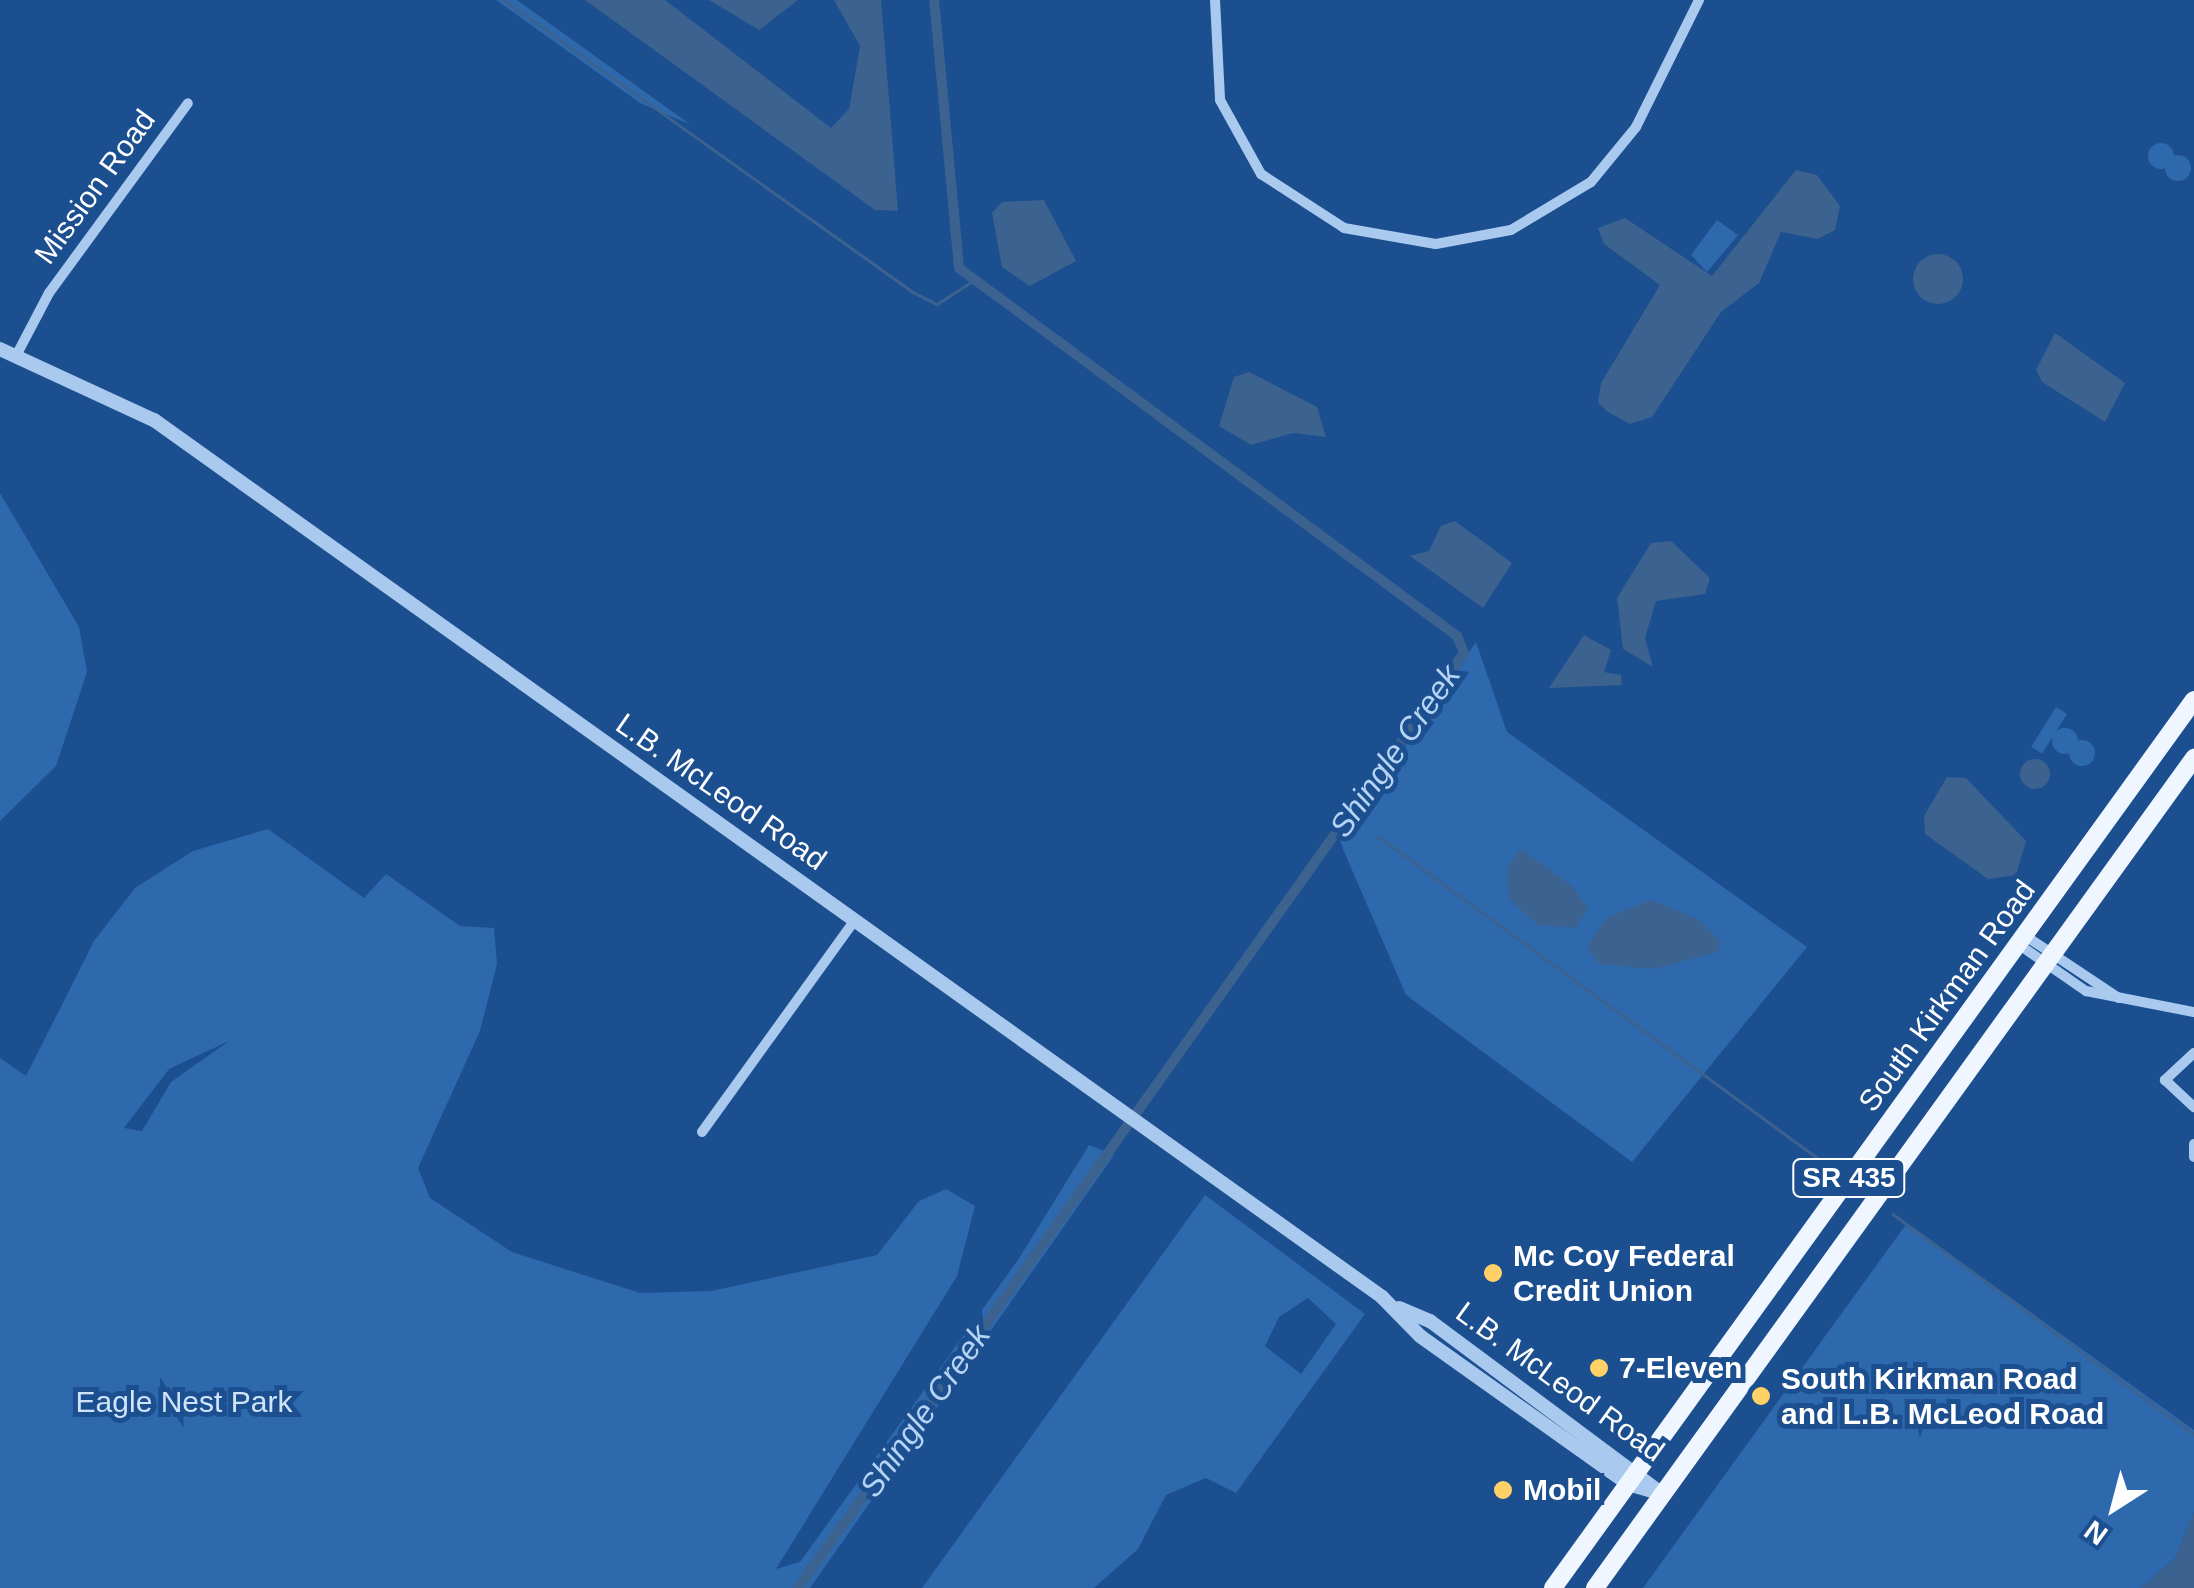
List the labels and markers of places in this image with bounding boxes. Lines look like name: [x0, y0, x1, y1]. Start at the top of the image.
place label: Mc Coy Federal Credit Union: [1513, 1238, 1735, 1308]
marker: Mc Coy Federal Credit Union: [1482, 1262, 1504, 1284]
place label: 7-Eleven: [1619, 1350, 1742, 1386]
marker: 7-Eleven: [1588, 1357, 1610, 1379]
place label: South Kirkman Road and L.B. McLeod Road: [1781, 1361, 2104, 1432]
marker: South Kirkman Road and L.B. McLeod Road: [1750, 1385, 1772, 1407]
place label: Mobil: [1523, 1472, 1601, 1508]
marker: Mobil: [1492, 1479, 1514, 1501]

